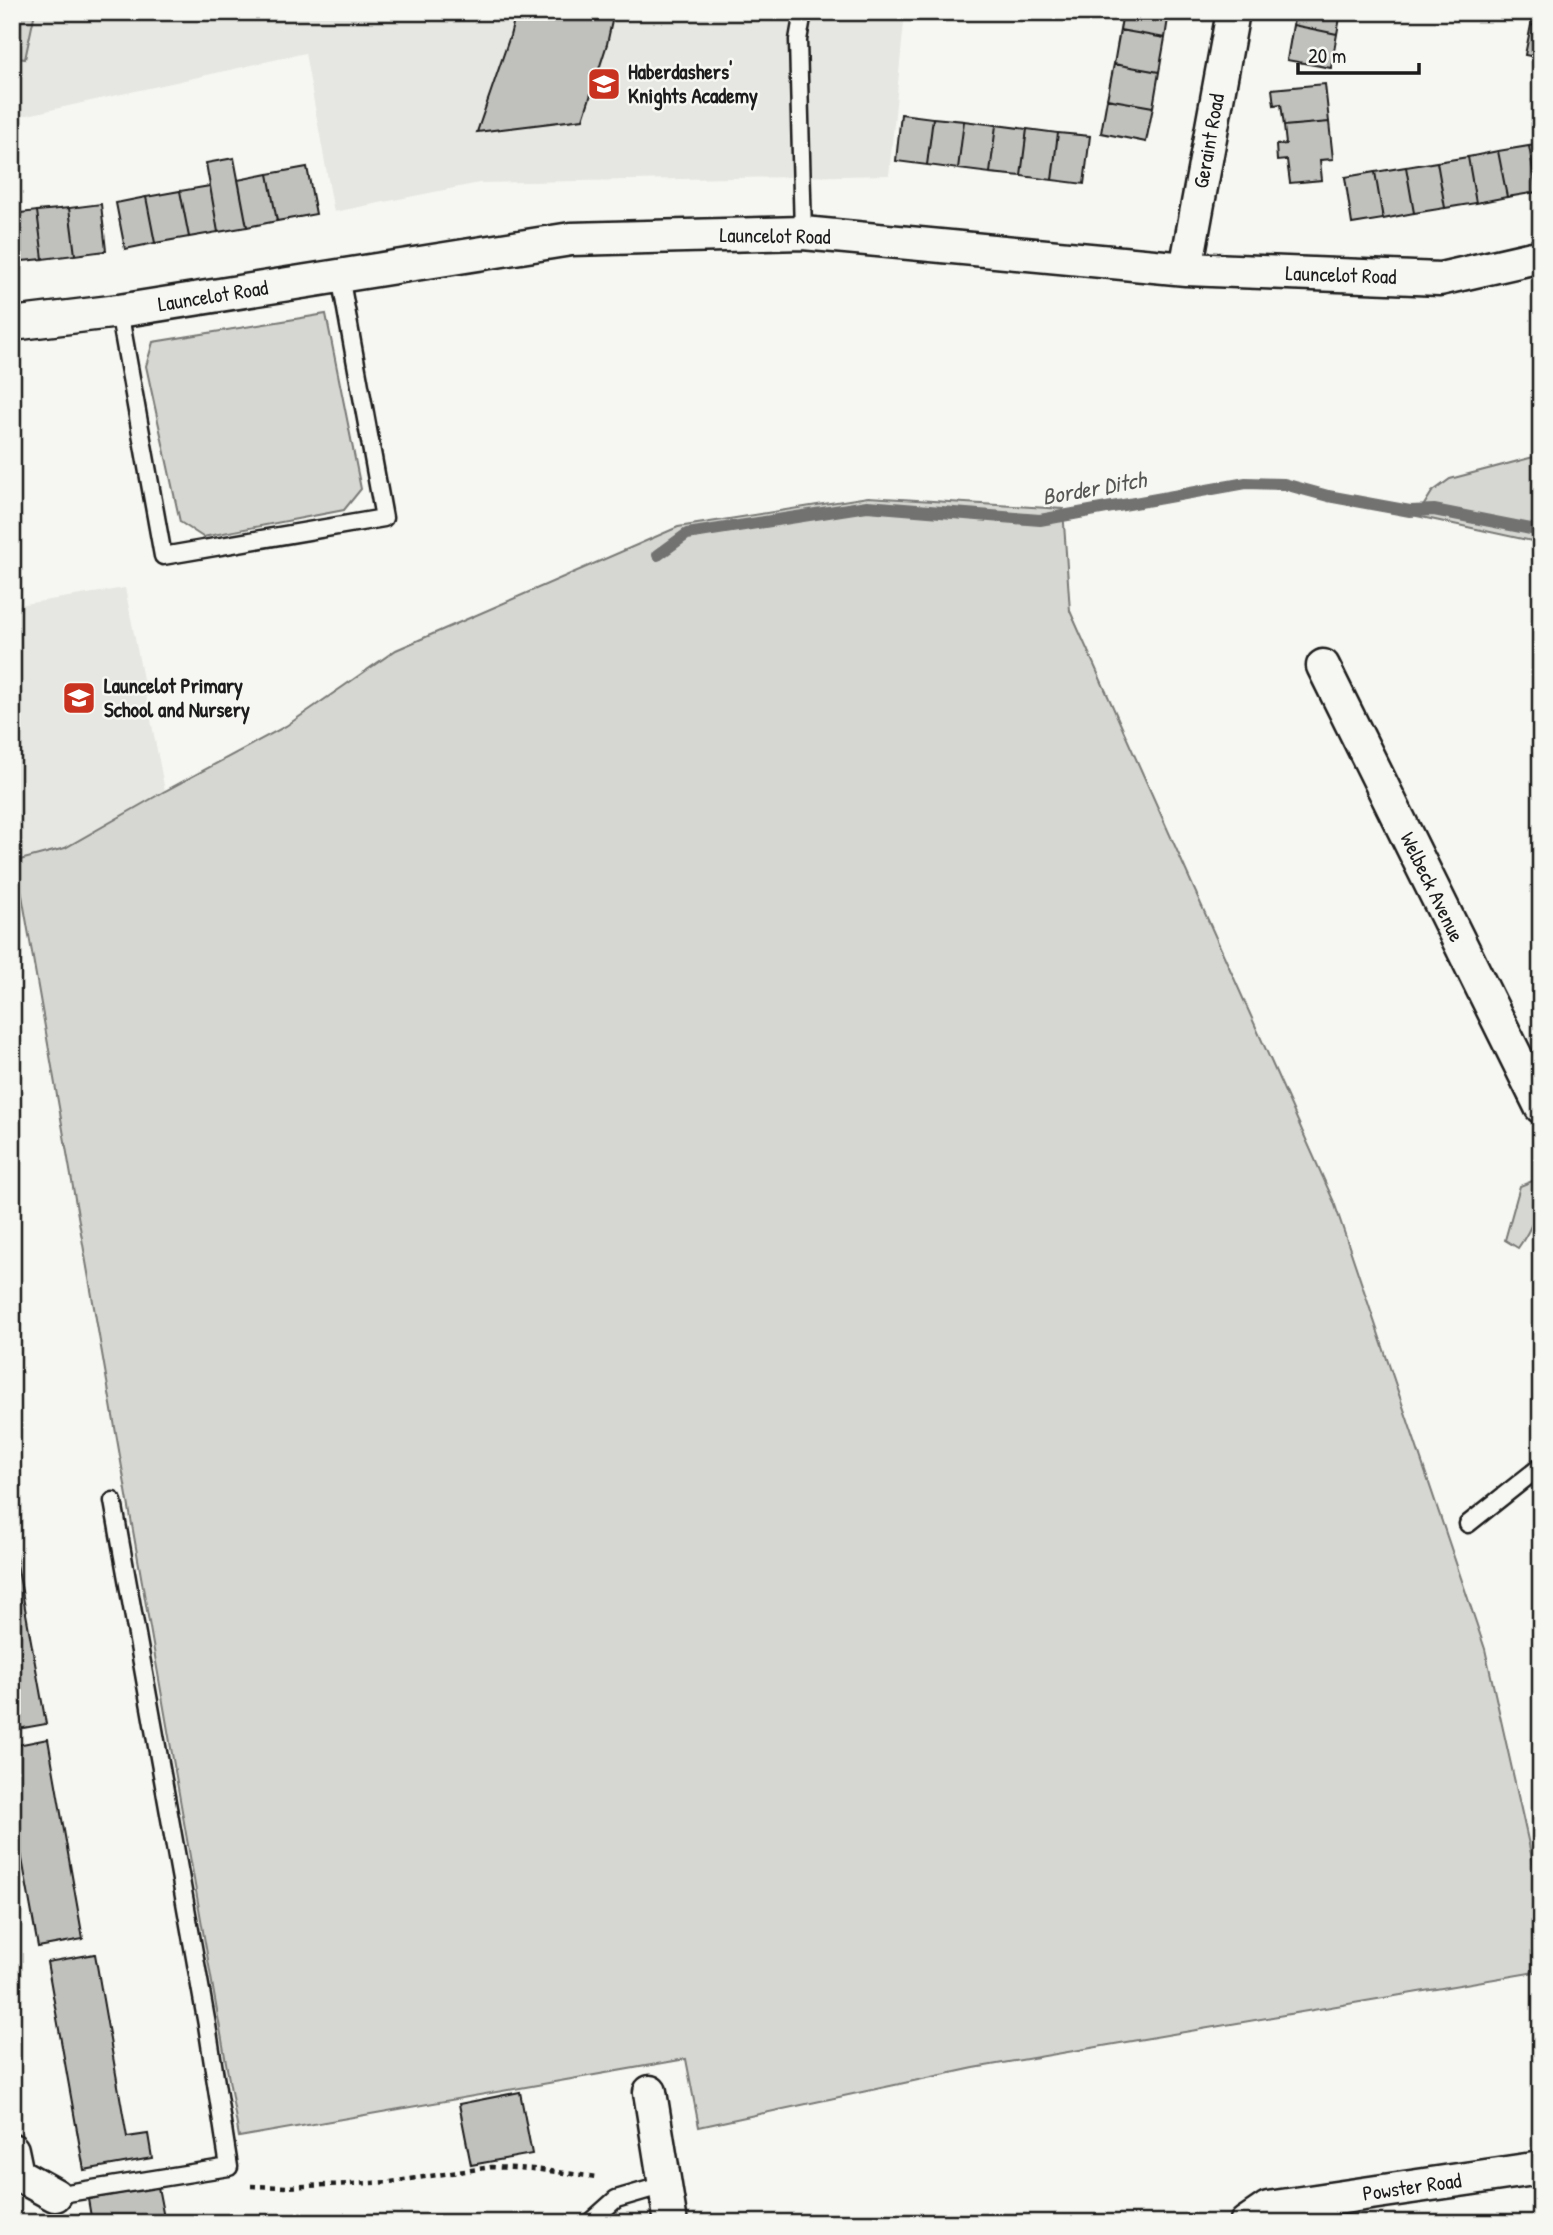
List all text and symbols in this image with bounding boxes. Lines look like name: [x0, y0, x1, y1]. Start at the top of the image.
scale bar: [1298, 32, 1418, 76]
text: 20 m: [1308, 41, 1346, 70]
place label: Haberdashers' Knights Academy: [628, 57, 758, 111]
school or university icon: Haberdashers' Knights Academy: [585, 65, 623, 103]
street label: Geraint Road: [1186, 91, 1231, 190]
street label: Launcelot Road: [719, 220, 831, 251]
street label: Launcelot Road: [1285, 258, 1397, 291]
street label: Launcelot Road: [156, 273, 270, 319]
water label: Border Ditch: [1040, 463, 1149, 512]
place label: Launcelot Primary School and Nursery: [104, 671, 250, 725]
school or university icon: Launcelot Primary School and Nursery: [60, 679, 98, 717]
street label: Welbeck Avenue: [1393, 827, 1472, 947]
street label: Powster Road: [1361, 2165, 1463, 2208]

